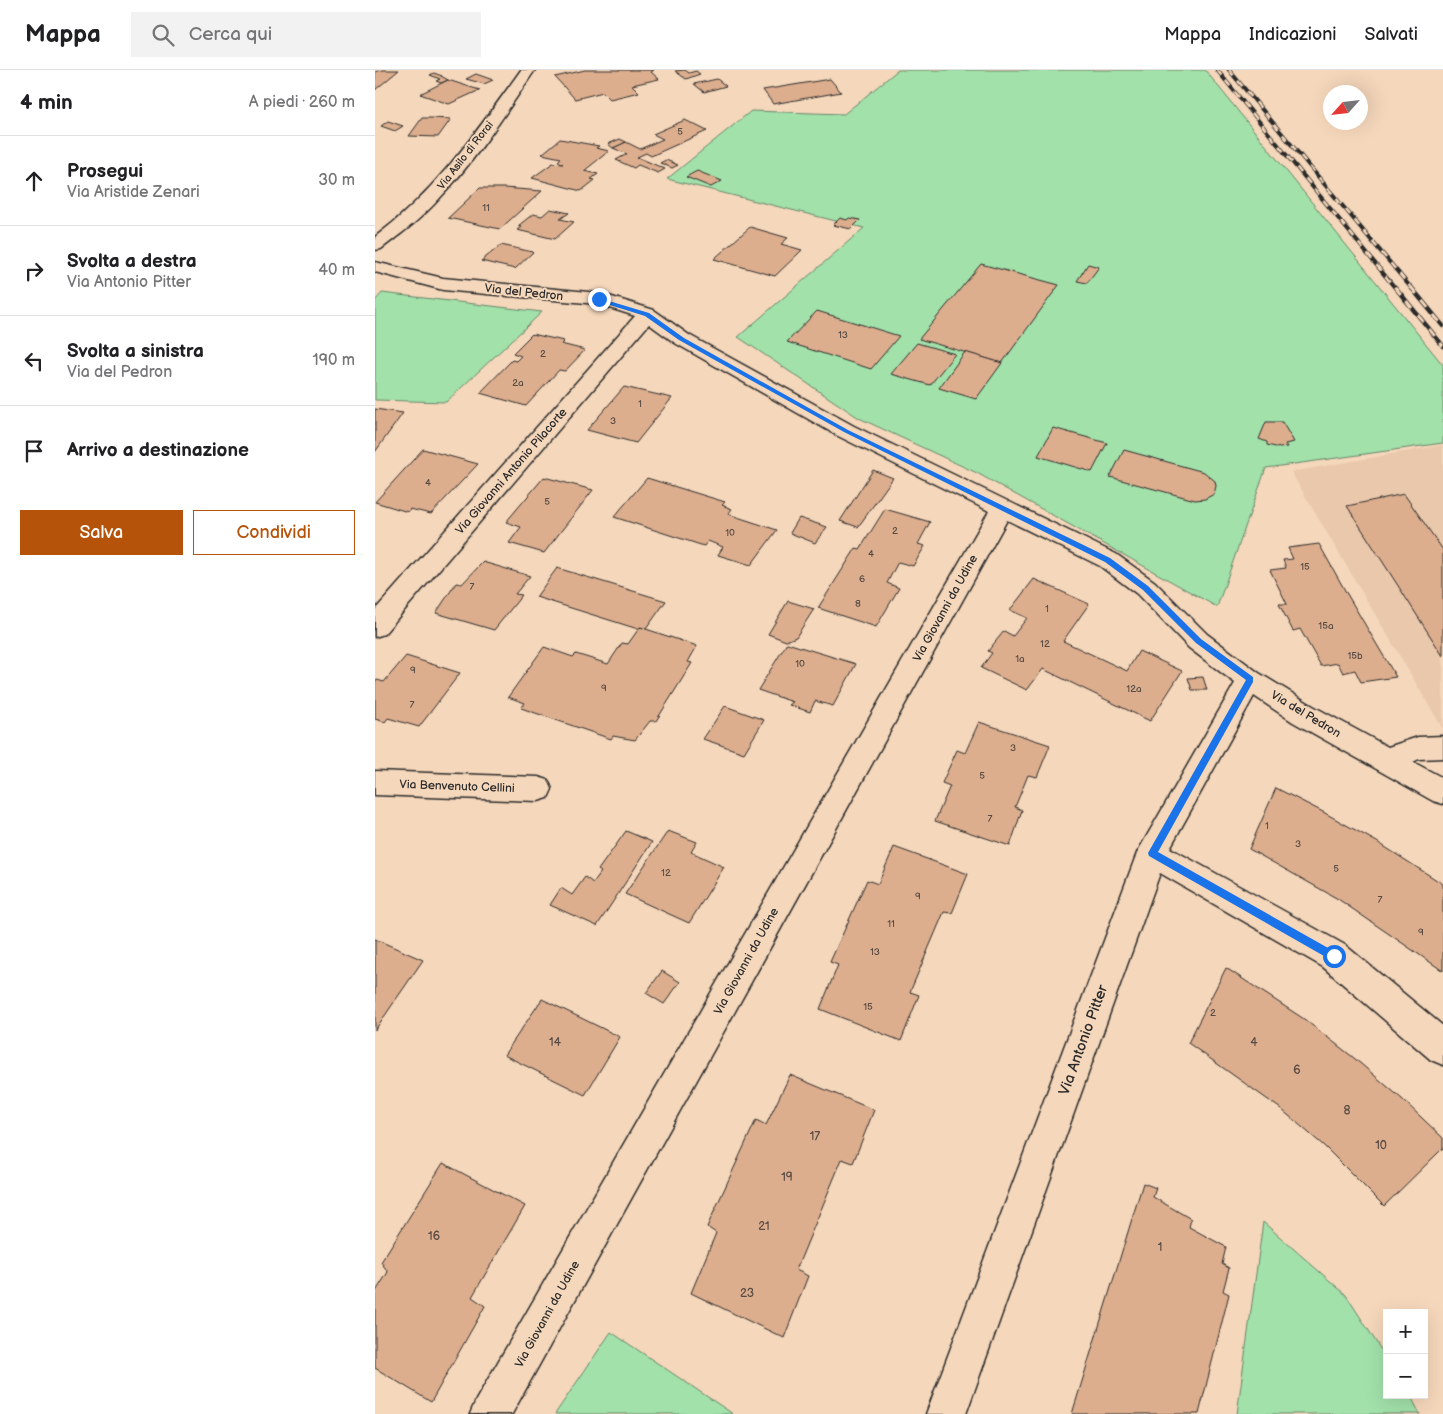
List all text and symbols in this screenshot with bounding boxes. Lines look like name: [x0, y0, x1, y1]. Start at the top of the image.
search box: [131, 12, 481, 57]
text: Mappa: [25, 20, 101, 49]
icon: search: [149, 21, 177, 49]
text: Cerca qui: [189, 23, 272, 46]
text: Mappa: [1164, 24, 1221, 45]
text: Indicazioni: [1249, 24, 1337, 45]
text: Salvati: [1365, 24, 1418, 45]
north arrow: [1323, 85, 1368, 130]
text: 4 min: [20, 90, 73, 115]
text: A piedi · 260 m: [249, 93, 355, 112]
street label: Via Asilo di Rorai: [435, 119, 496, 192]
house number: 5: [677, 126, 683, 138]
text: Prosegui: [67, 160, 143, 183]
icon: ahead: [20, 167, 48, 195]
text: 30 m: [318, 171, 355, 190]
text: Via Aristide Zenari: [67, 183, 200, 202]
house number: 11: [482, 202, 490, 214]
text: Svolta a destra: [67, 250, 197, 273]
icon: right: [20, 257, 48, 285]
text: 40 m: [318, 261, 355, 280]
text: Via Antonio Pitter: [67, 273, 191, 292]
street label: Via del Pedron: [484, 281, 564, 304]
route end: [588, 288, 611, 311]
house number: 13: [838, 329, 848, 341]
text: Svolta a sinistra: [67, 340, 204, 363]
icon: left: [20, 347, 48, 375]
house number: 2: [540, 348, 546, 360]
text: 190 m: [313, 351, 355, 370]
text: Via del Pedron: [67, 363, 172, 382]
house number: 2a: [512, 377, 524, 389]
house number: 1: [638, 398, 642, 410]
street label: Via Giovanni Antonio Pilacorte: [452, 405, 570, 538]
house number: 3: [610, 415, 616, 427]
icon: arrive: [20, 437, 48, 465]
text: Arrivo a destinazione: [67, 439, 249, 462]
house number: 4: [425, 477, 431, 489]
house number: 5: [544, 496, 550, 508]
button: Salva: [20, 510, 183, 555]
button: Condividi: [193, 510, 355, 555]
house number: 2: [892, 525, 898, 537]
house number: 10: [725, 527, 735, 539]
house number: 4: [868, 548, 874, 560]
street label: Via Giovanni da Udine: [910, 552, 981, 664]
house number: 15: [1300, 561, 1310, 573]
house number: 6: [859, 573, 865, 585]
house number: 7: [470, 581, 475, 593]
house number: 8: [855, 598, 861, 610]
house number: 1: [1045, 603, 1049, 615]
house number: 15a: [1318, 620, 1334, 632]
house number: 12: [1040, 638, 1050, 650]
house number: 15b: [1347, 650, 1363, 662]
house number: 1a: [1015, 653, 1025, 665]
house number: 10: [795, 658, 805, 670]
house number: 9: [410, 664, 416, 676]
house number: 9: [601, 682, 607, 694]
house number: 12a: [1126, 683, 1142, 695]
street label: Via del Pedron: [1268, 688, 1344, 741]
house number: 7: [410, 699, 415, 711]
house number: 3: [1010, 742, 1016, 754]
house number: 5: [979, 770, 985, 782]
street label: Via Benvenuto Cellini: [399, 777, 515, 796]
house number: 7: [988, 813, 993, 825]
house number: 1: [1265, 820, 1269, 832]
house number: 3: [1295, 838, 1301, 850]
house number: 5: [1333, 863, 1339, 875]
house number: 12: [661, 867, 671, 879]
house number: 9: [915, 890, 921, 902]
house number: 7: [1378, 894, 1383, 906]
street label: Via Giovanni da Udine: [711, 905, 782, 1017]
house number: 11: [887, 918, 895, 930]
house number: 9: [1418, 926, 1424, 938]
route start: [1323, 945, 1346, 968]
house number: 13: [870, 946, 880, 958]
street label: Via Antonio Pitter: [1055, 982, 1112, 1098]
house number: 15: [863, 1001, 873, 1013]
house number: 2: [1210, 1007, 1216, 1019]
house number: 14: [549, 1035, 562, 1050]
house number: 4: [1250, 1035, 1258, 1050]
house number: 6: [1293, 1063, 1301, 1078]
house number: 8: [1344, 1103, 1351, 1118]
house number: 17: [810, 1129, 820, 1144]
house number: 10: [1375, 1138, 1387, 1153]
house number: 19: [781, 1170, 793, 1185]
house number: 21: [758, 1219, 770, 1234]
house number: 16: [428, 1229, 440, 1244]
house number: 1: [1158, 1240, 1162, 1255]
street label: Via Giovanni da Udine: [512, 1258, 583, 1370]
house number: 23: [740, 1286, 754, 1301]
map controls: [1383, 1309, 1428, 1399]
button: +: [1383, 1309, 1428, 1354]
button: −: [1383, 1354, 1428, 1399]

